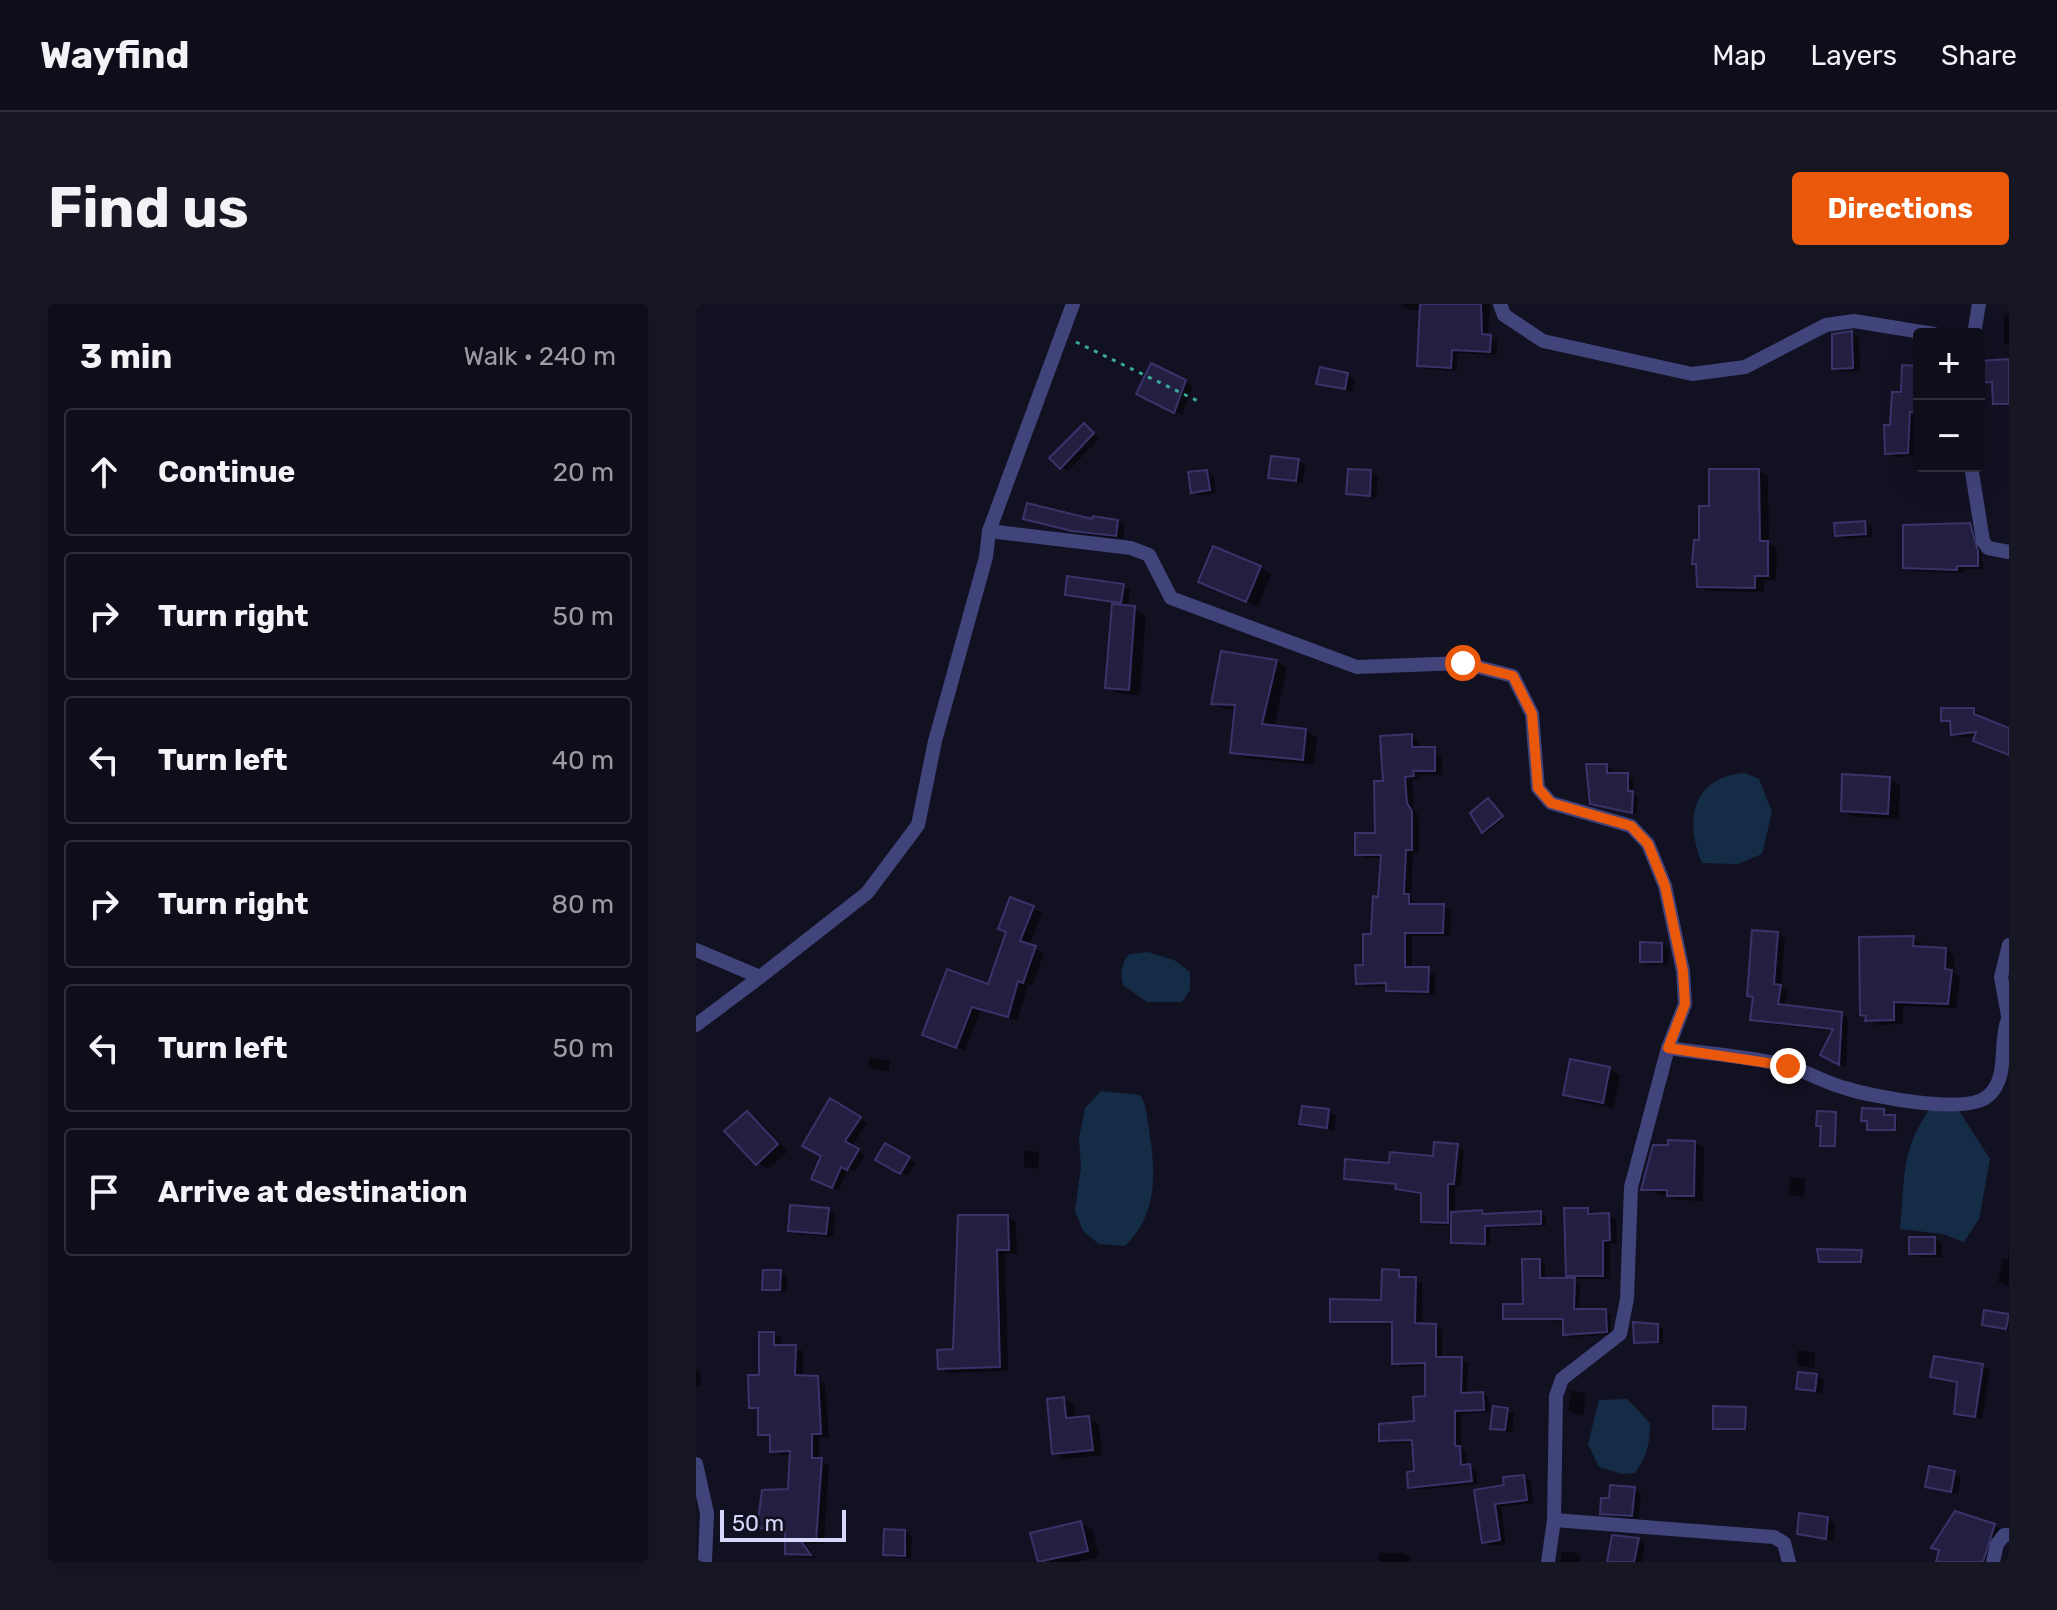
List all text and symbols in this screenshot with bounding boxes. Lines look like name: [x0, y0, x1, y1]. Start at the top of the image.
text: Wayfind: [40, 32, 189, 78]
text: Map: [1712, 39, 1767, 72]
text: Layers: [1811, 39, 1897, 72]
text: Share: [1941, 39, 2017, 72]
button: Directions: [1792, 172, 2009, 245]
text: Find us: [48, 175, 249, 241]
map controls: [1913, 328, 1985, 472]
button: +: [1913, 328, 1985, 400]
text: 3 min: [80, 336, 172, 377]
text: Walk · 240 m: [463, 341, 616, 372]
button: −: [1913, 400, 1985, 472]
icon: ahead: [82, 450, 126, 494]
text: Continue: [158, 454, 295, 490]
text: 20 m: [553, 457, 614, 488]
icon: right: [82, 594, 126, 638]
text: Turn right: [158, 598, 309, 634]
text: 50 m: [553, 601, 614, 632]
route start: [1445, 645, 1481, 681]
icon: left: [82, 738, 126, 782]
text: Turn left: [158, 742, 288, 778]
text: 40 m: [552, 745, 614, 776]
icon: right: [82, 882, 126, 926]
text: Turn right: [158, 886, 309, 922]
text: 80 m: [551, 889, 614, 920]
icon: left: [82, 1026, 126, 1070]
text: Turn left: [158, 1030, 288, 1066]
text: 50 m: [553, 1033, 614, 1064]
route end: [1770, 1048, 1806, 1084]
icon: arrive: [82, 1170, 126, 1214]
text: Arrive at destination: [158, 1174, 468, 1210]
scale bar: [720, 1506, 846, 1542]
text: 50 m: [732, 1510, 784, 1537]

